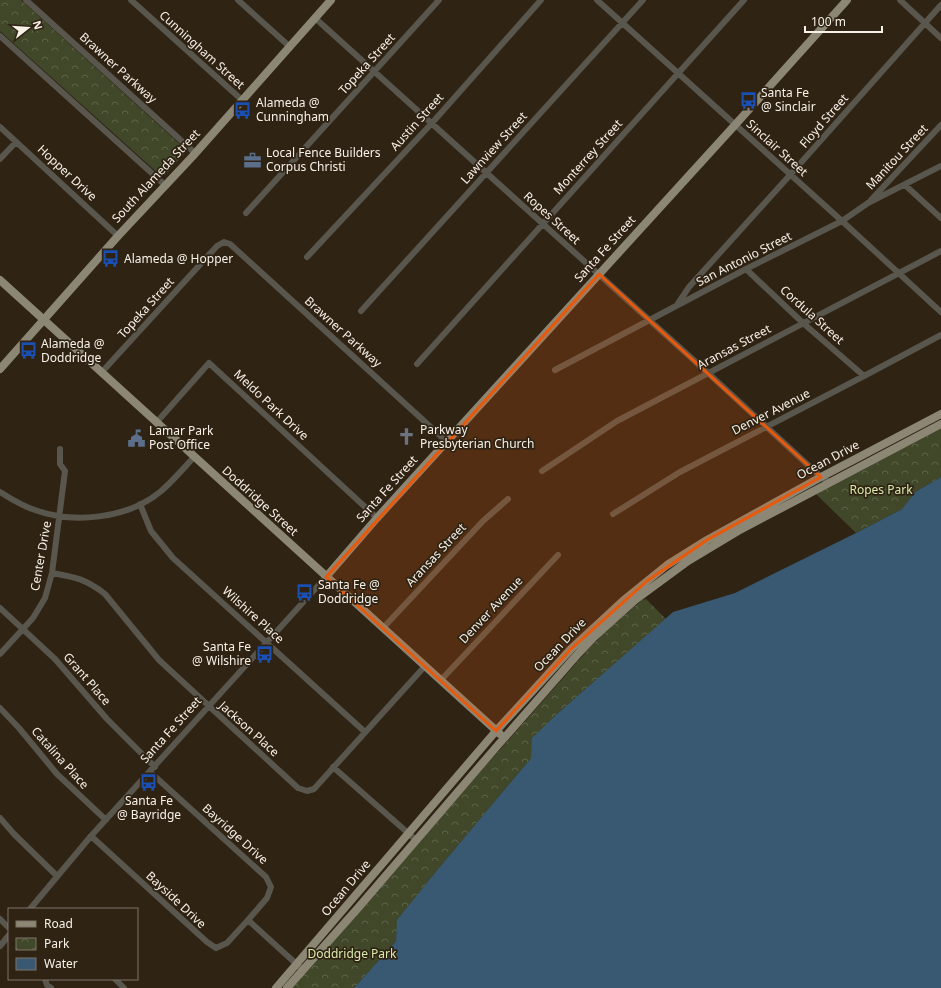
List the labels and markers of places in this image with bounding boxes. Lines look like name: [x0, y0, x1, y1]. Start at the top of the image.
place label: Santa Fe @ Sinclair: [761, 84, 816, 115]
bus stop icon: Santa Fe @ Sinclair: [738, 90, 758, 110]
place label: Alameda @ Cunningham: [256, 94, 329, 125]
bus stop icon: Alameda @ Cunningham: [233, 100, 253, 120]
place label: Local Fence Builders Corpus Christi: [266, 144, 381, 175]
office icon: Local Fence Builders Corpus Christi: [243, 150, 263, 170]
bus stop icon: Alameda @ Hopper: [101, 249, 121, 269]
place label: Alameda @ Hopper: [124, 250, 233, 267]
place label: Alameda @ Doddridge: [41, 335, 105, 366]
bus stop icon: Alameda @ Doddridge: [18, 341, 38, 361]
place label: Parkway Presbyterian Church: [420, 421, 534, 452]
place label: Lamar Park Post Office: [149, 422, 214, 453]
church icon: Parkway Presbyterian Church: [397, 427, 417, 447]
public building icon: Lamar Park Post Office: [126, 428, 146, 448]
place label: Santa Fe @ Doddridge: [318, 576, 380, 607]
bus stop icon: Santa Fe @ Doddridge: [295, 582, 315, 602]
place label: Santa Fe @ Wilshire: [192, 638, 251, 669]
bus stop icon: Santa Fe @ Wilshire: [254, 644, 274, 664]
bus stop icon: Santa Fe @ Bayridge: [139, 772, 159, 792]
place label: Santa Fe @ Bayridge: [117, 792, 181, 823]

